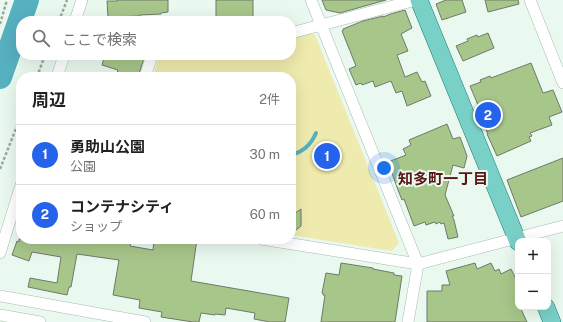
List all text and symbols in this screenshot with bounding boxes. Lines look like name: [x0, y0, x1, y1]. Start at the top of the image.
search box: [16, 16, 296, 60]
icon: search: [30, 27, 52, 49]
text: ここで検索: [62, 31, 137, 48]
text: 周辺: [32, 90, 66, 110]
text: 2件: [259, 92, 280, 107]
pin: 2: [475, 100, 501, 130]
text: 勇助山公園: [70, 138, 145, 155]
pin: 1: [314, 141, 340, 171]
text: 1: [42, 147, 48, 162]
text: 30 m: [250, 147, 280, 162]
your location: [374, 158, 394, 178]
text: 公園: [70, 159, 96, 174]
district label: 知多町一丁目: [398, 170, 488, 187]
text: コンテナシティ: [70, 198, 174, 215]
text: 2: [41, 207, 49, 222]
text: 60 m: [250, 207, 280, 222]
text: ショップ: [70, 219, 122, 234]
map controls: [515, 238, 551, 310]
button: +: [515, 238, 551, 274]
button: −: [515, 274, 551, 310]

